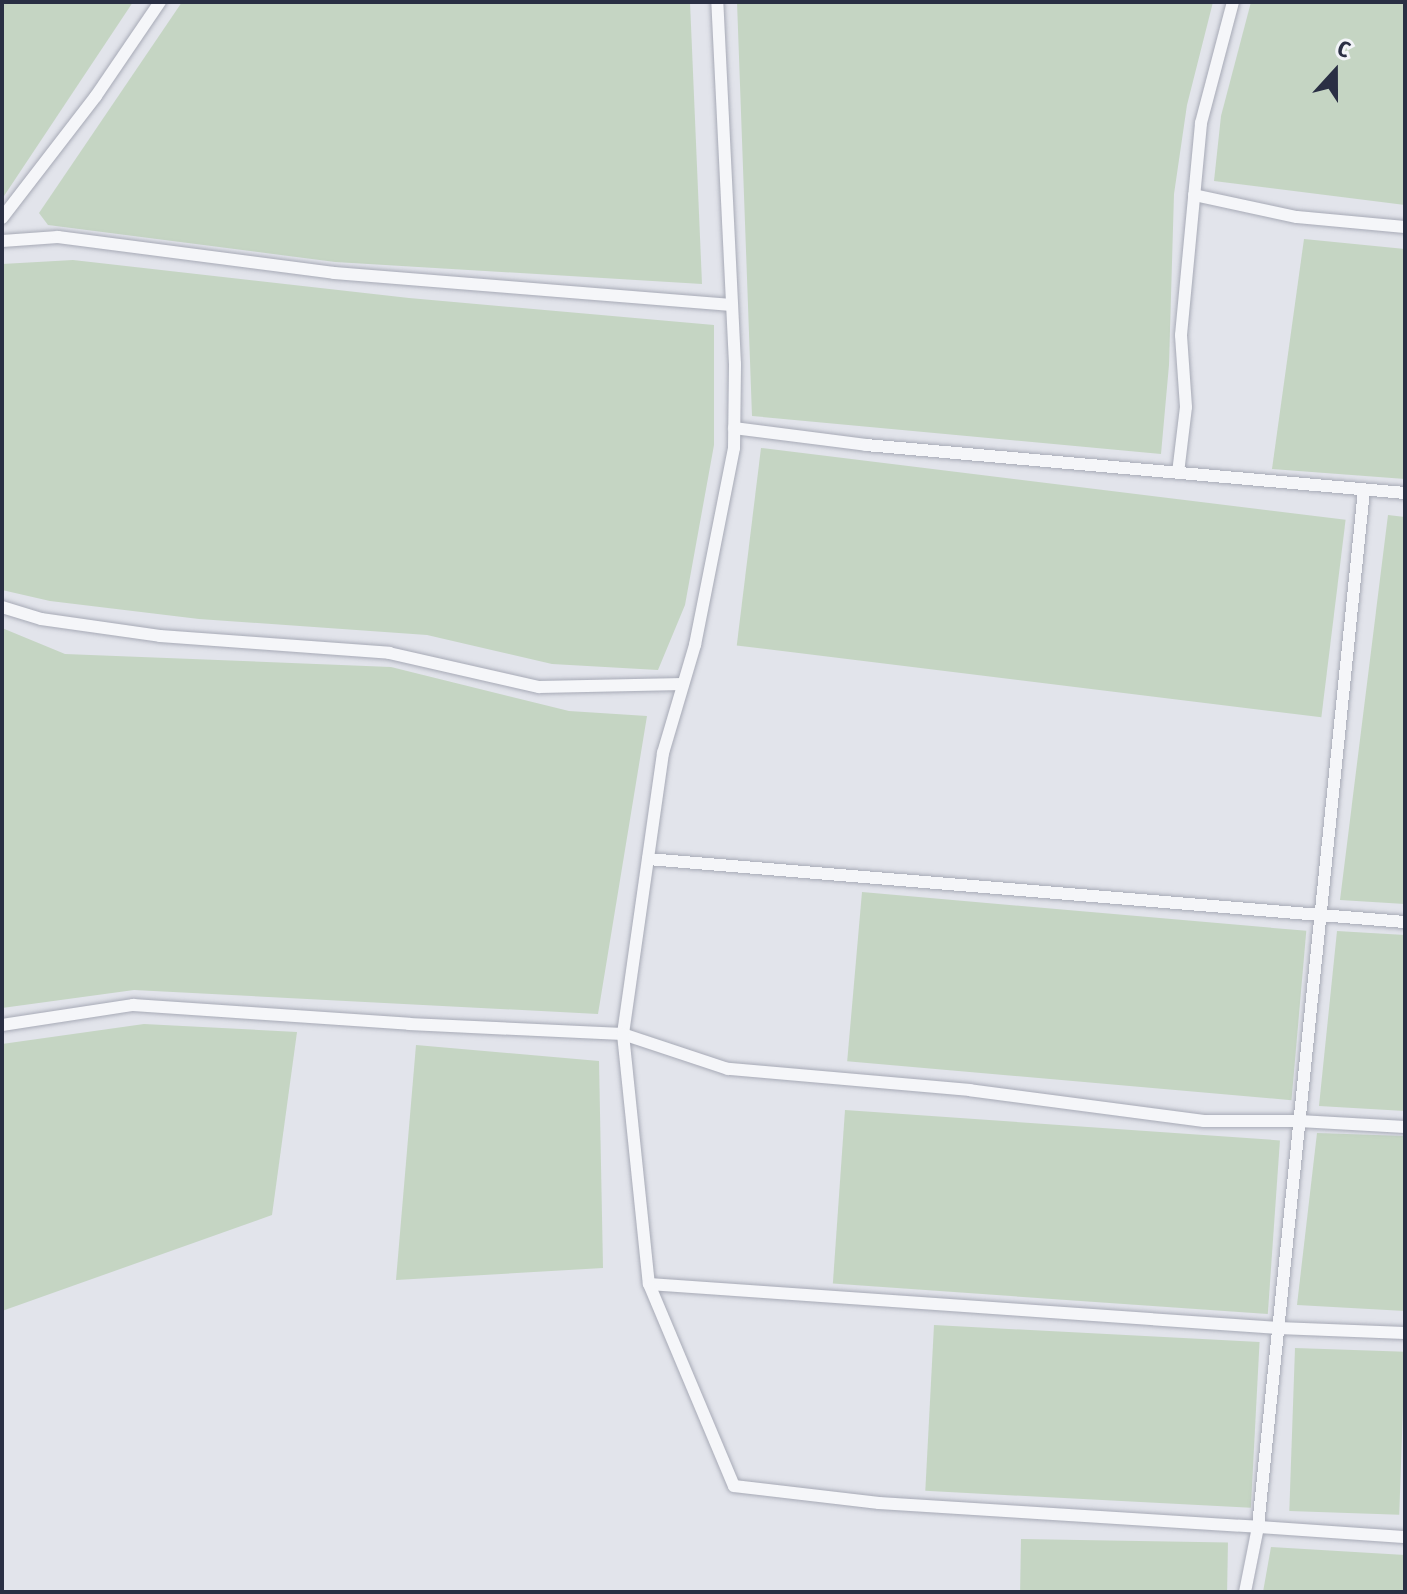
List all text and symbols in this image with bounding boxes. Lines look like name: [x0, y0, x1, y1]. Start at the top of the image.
north arrow: [1295, 32, 1375, 112]
text: С: [1334, 34, 1354, 64]

